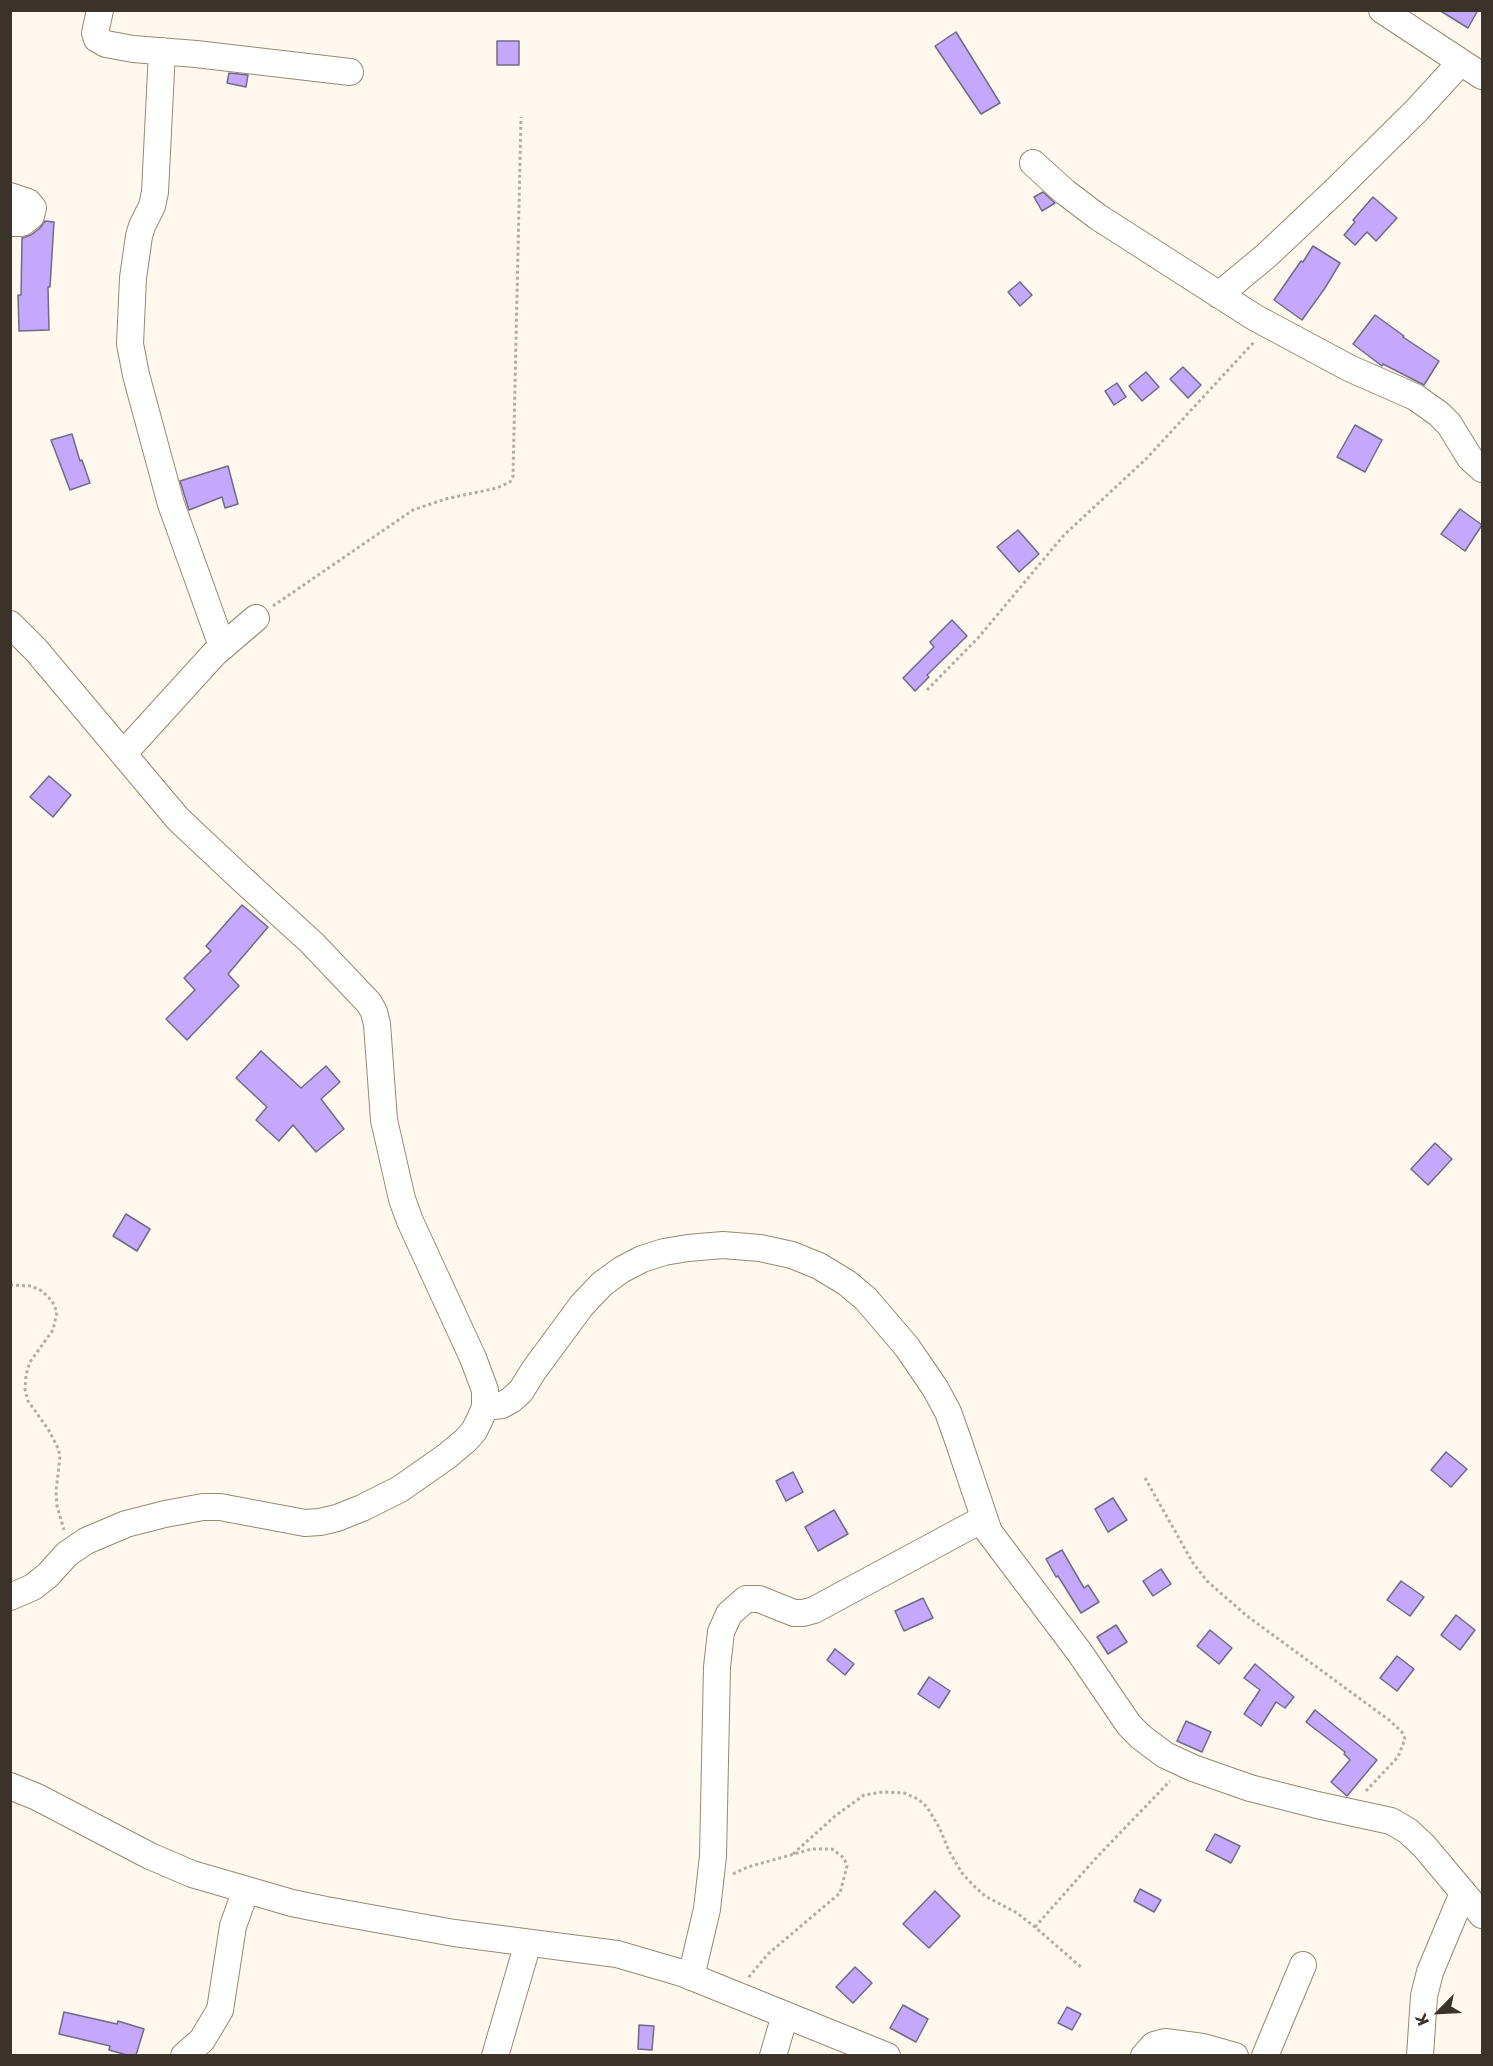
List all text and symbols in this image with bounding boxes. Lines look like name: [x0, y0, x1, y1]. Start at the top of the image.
north arrow: [1409, 1982, 1469, 2042]
text: K: [1409, 2010, 1435, 2029]

